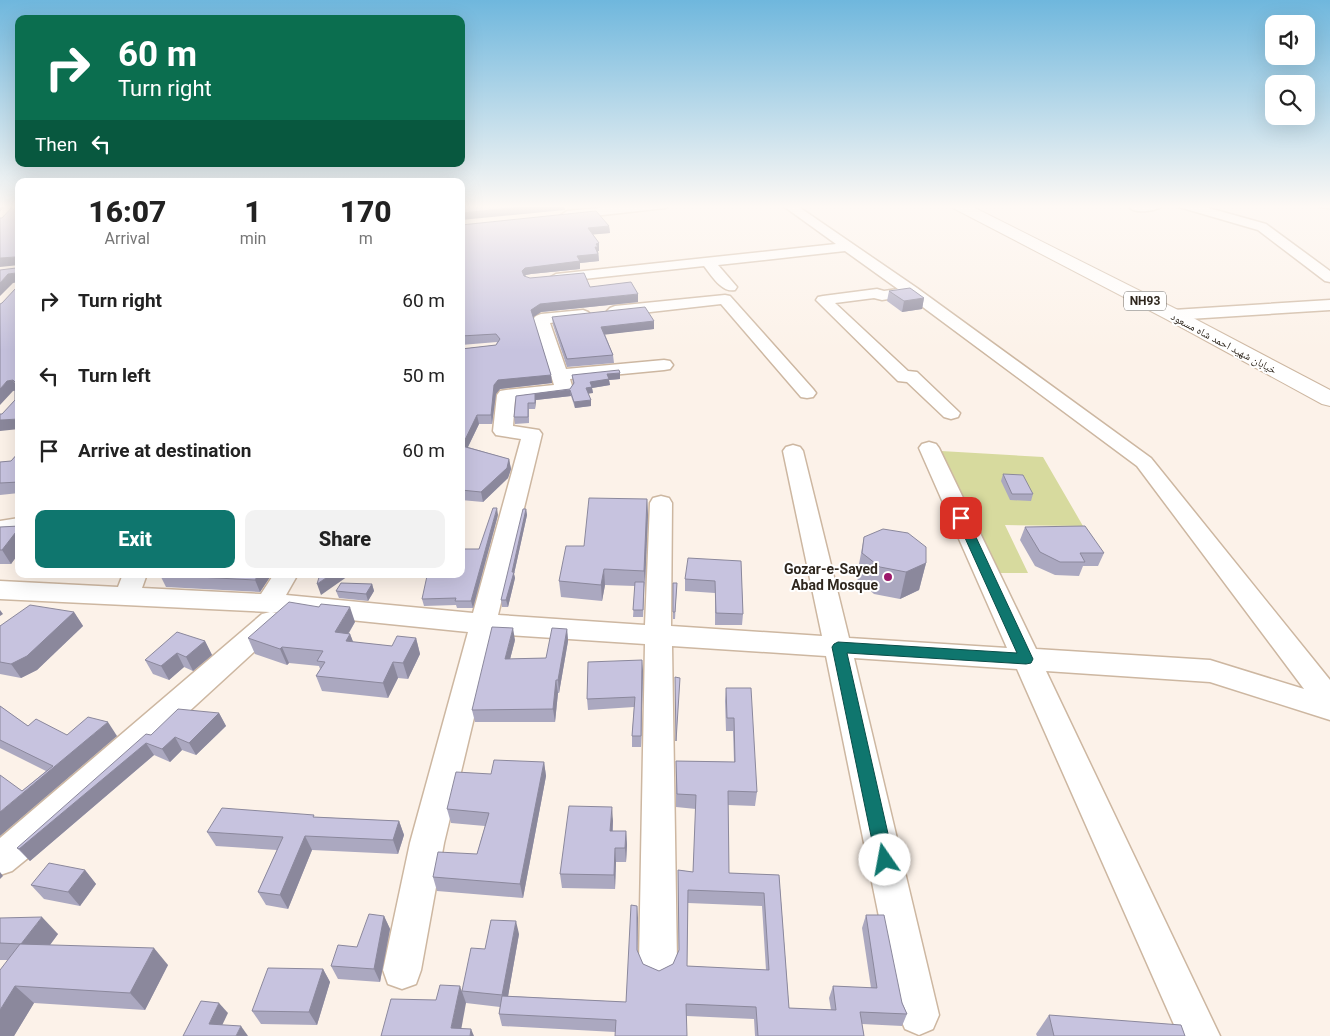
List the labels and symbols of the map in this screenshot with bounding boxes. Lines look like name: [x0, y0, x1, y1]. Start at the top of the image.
road number: NH93: [1124, 292, 1166, 310]
street label: خیابان شهید احمد شاه مسعود: [1169, 310, 1279, 377]
pin: [940, 497, 982, 539]
place label: Gozar-e-Sayed Abad Mosque: [784, 561, 878, 593]
marker: Gozar-e-Sayed Abad Mosque: [882, 571, 894, 583]
position arrow: [858, 833, 910, 885]

